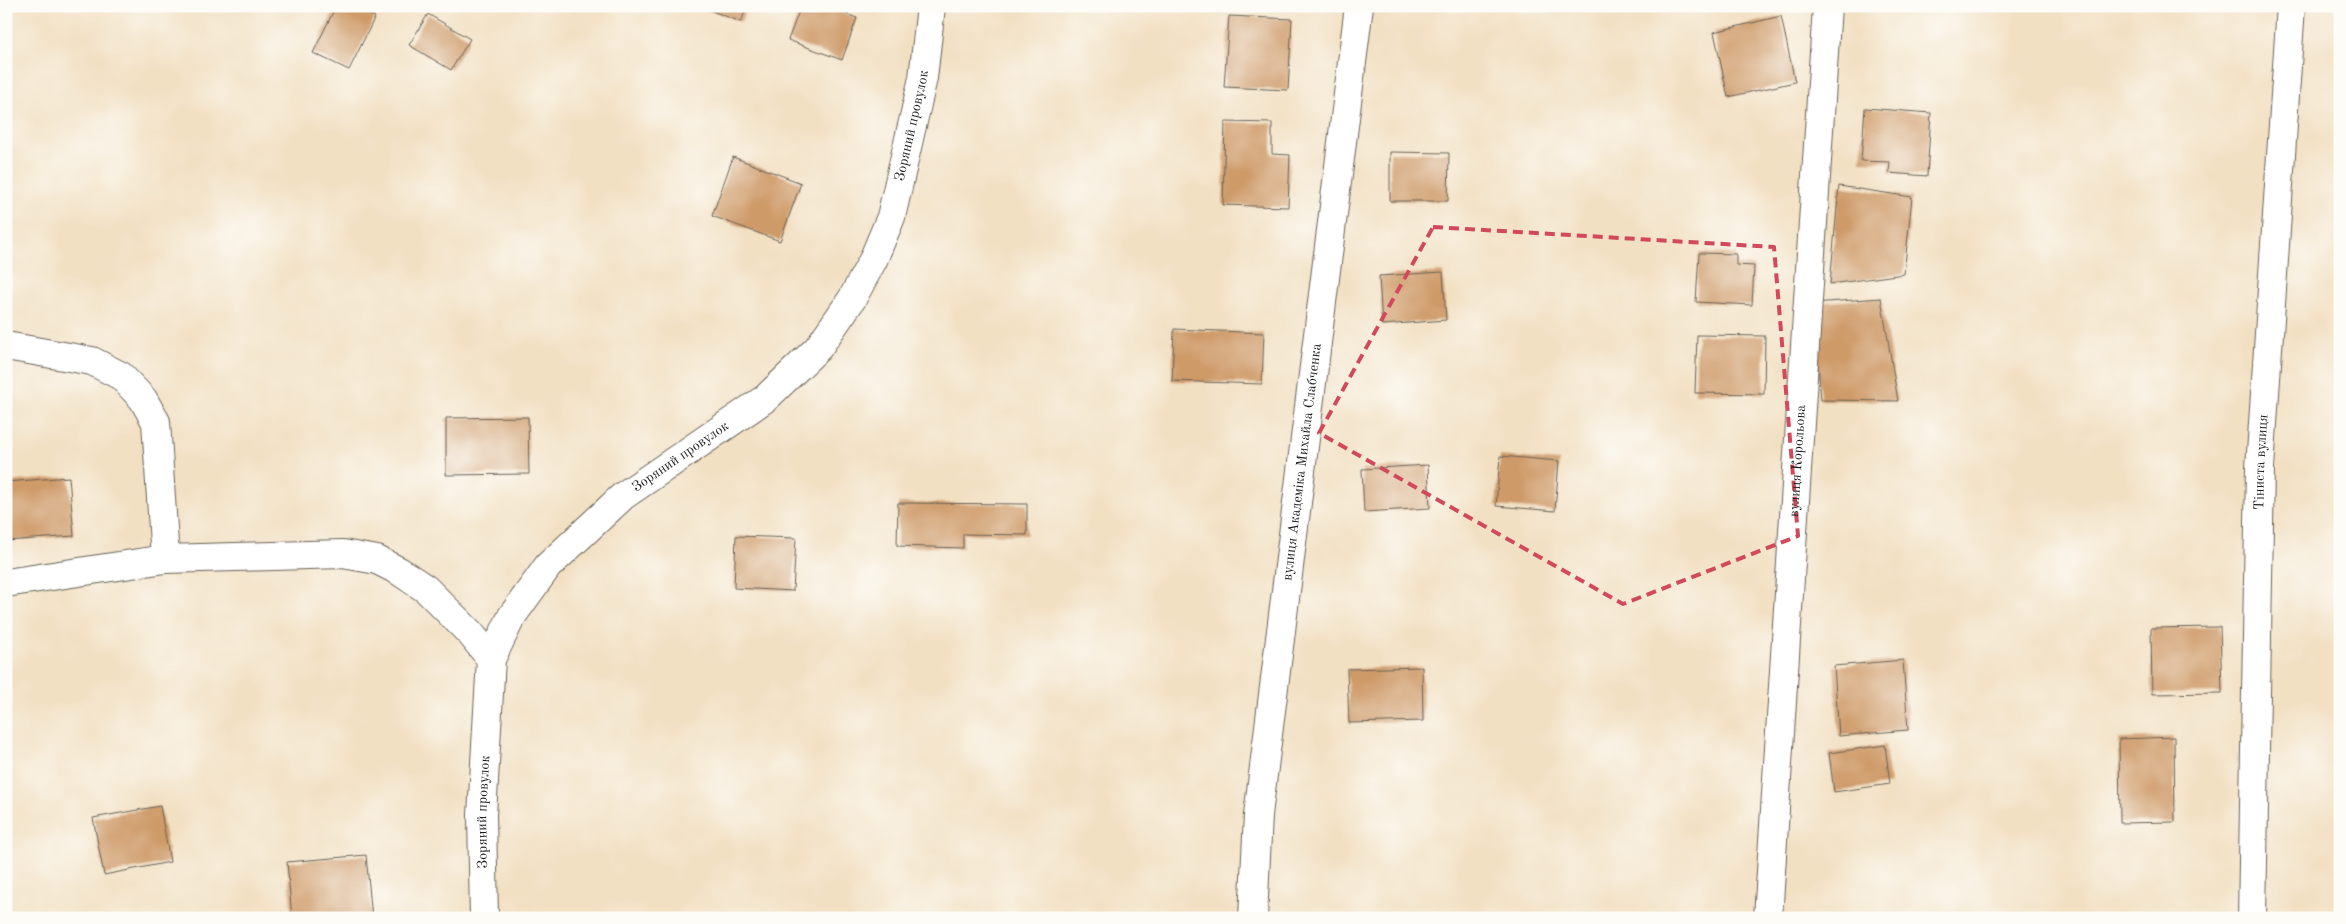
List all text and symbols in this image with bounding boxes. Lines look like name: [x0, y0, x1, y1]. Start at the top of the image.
street label: Зоряний провулок: [892, 70, 931, 183]
street label: вулиця Академіка Михайла Слабченка: [1280, 342, 1324, 581]
street label: вулиця Корольова: [1787, 404, 1808, 518]
street label: Тіниста вулиця: [2252, 414, 2271, 510]
street label: Зоряний провулок: [630, 419, 731, 494]
street label: Зоряний провулок: [475, 755, 492, 869]

